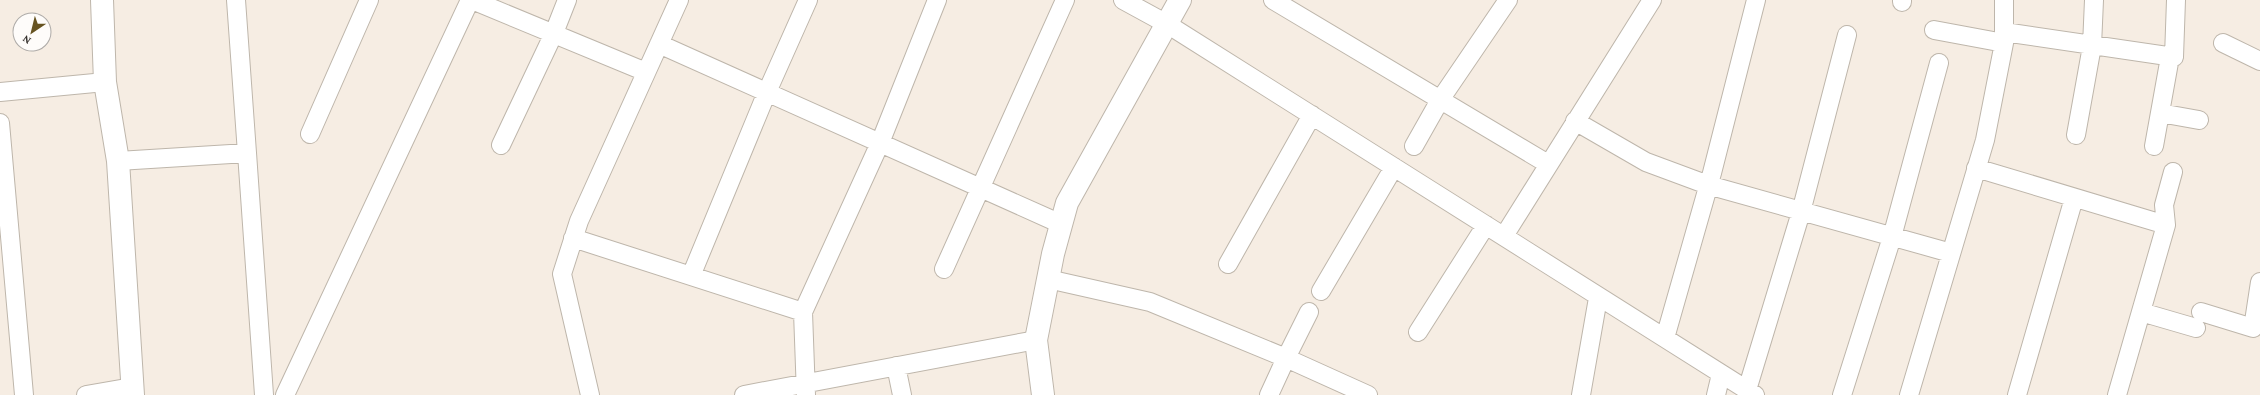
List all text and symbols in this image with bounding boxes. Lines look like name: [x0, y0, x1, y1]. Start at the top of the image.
north arrow: [12, 12, 52, 52]
text: N: [19, 33, 33, 47]

